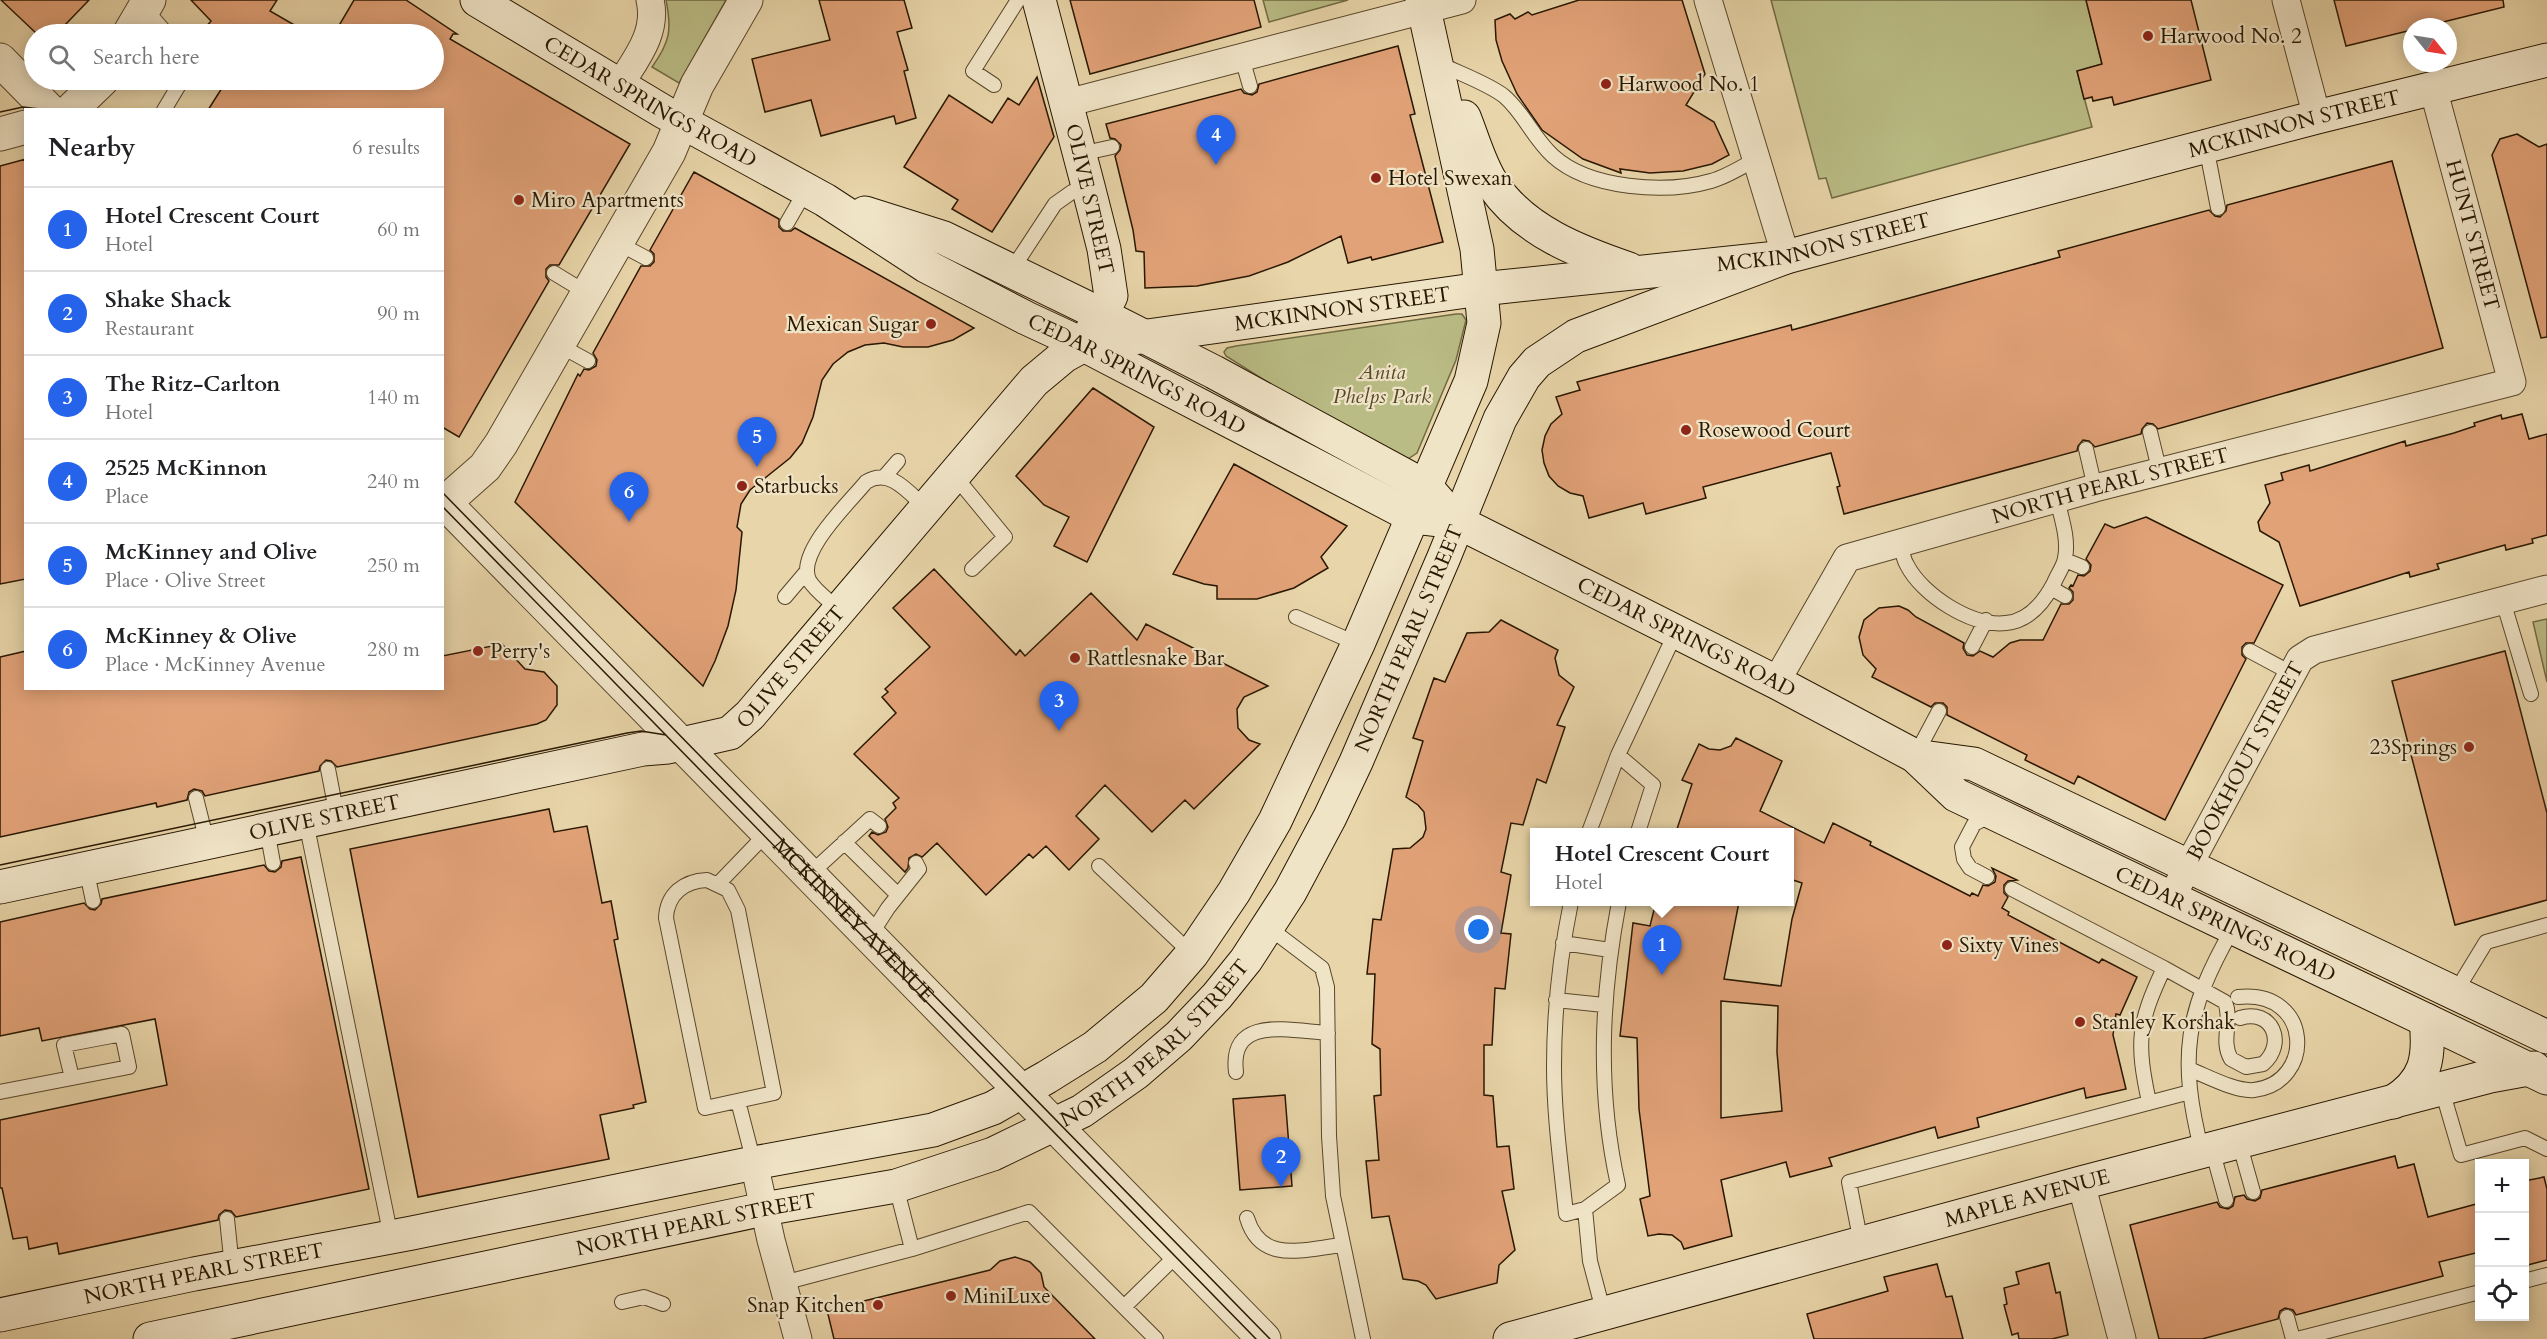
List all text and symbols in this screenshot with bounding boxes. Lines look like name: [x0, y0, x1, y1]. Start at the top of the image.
north arrow: [2403, 18, 2457, 72]
place label: Harwood No. 2: [2160, 22, 2302, 51]
search box: [24, 24, 444, 90]
street label: CEDAR SPRINGS ROAD: [538, 29, 762, 175]
marker: Harwood No. 2: [2141, 29, 2155, 43]
icon: search: [45, 41, 78, 74]
text: Search here: [93, 42, 200, 72]
place label: Harwood No. 1: [1618, 70, 1760, 99]
marker: Harwood No. 1: [1599, 77, 1613, 91]
street label: MCKINNON STREET: [2185, 83, 2403, 165]
pin: 4: [1196, 116, 1236, 165]
street label: OLIVE STREET: [1058, 121, 1121, 277]
text: Nearby: [48, 130, 136, 165]
text: 6 results: [352, 134, 420, 161]
street label: HUNT STREET: [2438, 156, 2507, 314]
place label: Hotel Swexan: [1388, 164, 1512, 193]
marker: Hotel Swexan: [1369, 171, 1383, 185]
place label: Miro Apartments: [531, 186, 684, 215]
marker: Miro Apartments: [512, 193, 526, 207]
text: Hotel Crescent Court: [105, 201, 319, 231]
street label: MCKINNON STREET: [1715, 206, 1933, 279]
text: 1: [62, 216, 73, 243]
text: 60 m: [377, 216, 420, 243]
text: Hotel: [105, 231, 153, 258]
street label: MCKINNON STREET: [1233, 279, 1452, 339]
text: Shake Shack: [105, 285, 231, 315]
text: 2: [62, 300, 73, 327]
text: 90 m: [377, 300, 420, 327]
street label: CEDAR SPRINGS ROAD: [1023, 307, 1251, 442]
place label: Mexican Sugar: [787, 310, 919, 339]
text: Restaurant: [105, 315, 194, 342]
marker: Mexican Sugar: [924, 317, 938, 331]
park label: Anita Phelps Park: [1333, 358, 1432, 411]
text: The Ritz-Carlton: [105, 369, 280, 399]
text: 3: [62, 384, 73, 411]
text: 140 m: [367, 384, 420, 411]
text: Hotel: [105, 399, 153, 426]
place label: Rosewood Court: [1698, 416, 1850, 445]
pin: 5: [738, 418, 777, 467]
marker: Rosewood Court: [1679, 423, 1693, 437]
street label: NORTH PEARL STREET: [1988, 441, 2232, 531]
text: 2525 McKinnon: [105, 453, 267, 483]
text: 4: [62, 468, 73, 495]
text: 240 m: [367, 468, 420, 495]
pin: 6: [610, 472, 648, 522]
place label: Starbucks: [754, 472, 839, 501]
marker: Starbucks: [735, 479, 749, 493]
text: Place: [105, 483, 149, 510]
street label: NORTH PEARL STREET: [1348, 521, 1471, 757]
text: McKinney and Olive: [105, 537, 317, 567]
text: 5: [62, 552, 73, 579]
text: 250 m: [367, 552, 420, 579]
text: Place · Olive Street: [105, 567, 265, 594]
street label: CEDAR SPRINGS ROAD: [1572, 570, 1801, 705]
street label: OLIVE STREET: [730, 599, 852, 736]
text: McKinney & Olive: [105, 621, 297, 651]
text: 6: [62, 636, 73, 663]
text: 280 m: [367, 636, 420, 663]
place label: Perry's: [490, 637, 550, 666]
marker: Perry's: [471, 644, 485, 658]
place label: Rattlesnake Bar: [1087, 644, 1225, 673]
text: Place · McKinney Avenue: [105, 651, 326, 678]
marker: Rattlesnake Bar: [1068, 651, 1082, 665]
street label: BOOKHOUT STREET: [2180, 656, 2311, 866]
pin: 3: [1040, 682, 1078, 731]
place label: 23Springs: [2369, 733, 2457, 762]
marker: 23Springs: [2462, 740, 2476, 754]
street label: OLIVE STREET: [246, 787, 403, 848]
popup: [1530, 828, 1794, 906]
street label: MCKINNEY AVENUE: [766, 832, 941, 1009]
text: Hotel Crescent Court: [1555, 839, 1769, 869]
street label: CEDAR SPRINGS ROAD: [2110, 859, 2340, 990]
text: Hotel: [1555, 869, 1603, 896]
your location: [1464, 915, 1493, 944]
pin: 1: [1642, 926, 1682, 975]
place label: Sixty Vines: [1959, 931, 2059, 960]
marker: Sixty Vines: [1940, 938, 1954, 952]
street label: NORTH PEARL STREET: [1055, 953, 1256, 1134]
place label: Stanley Korshak: [2092, 1008, 2236, 1037]
marker: Stanley Korshak: [2073, 1015, 2087, 1029]
pin: 2: [1262, 1138, 1300, 1187]
map controls: [2475, 1159, 2529, 1321]
button: +: [2475, 1159, 2529, 1213]
street label: MAPLE AVENUE: [1941, 1162, 2113, 1235]
street label: NORTH PEARL STREET: [573, 1186, 818, 1263]
button: −: [2475, 1213, 2529, 1267]
street label: NORTH PEARL STREET: [81, 1236, 326, 1312]
button: locate: [2475, 1267, 2529, 1321]
place label: MiniLuxe: [963, 1282, 1051, 1311]
marker: MiniLuxe: [944, 1289, 958, 1303]
place label: Snap Kitchen: [747, 1291, 866, 1320]
marker: Snap Kitchen: [871, 1298, 885, 1312]

